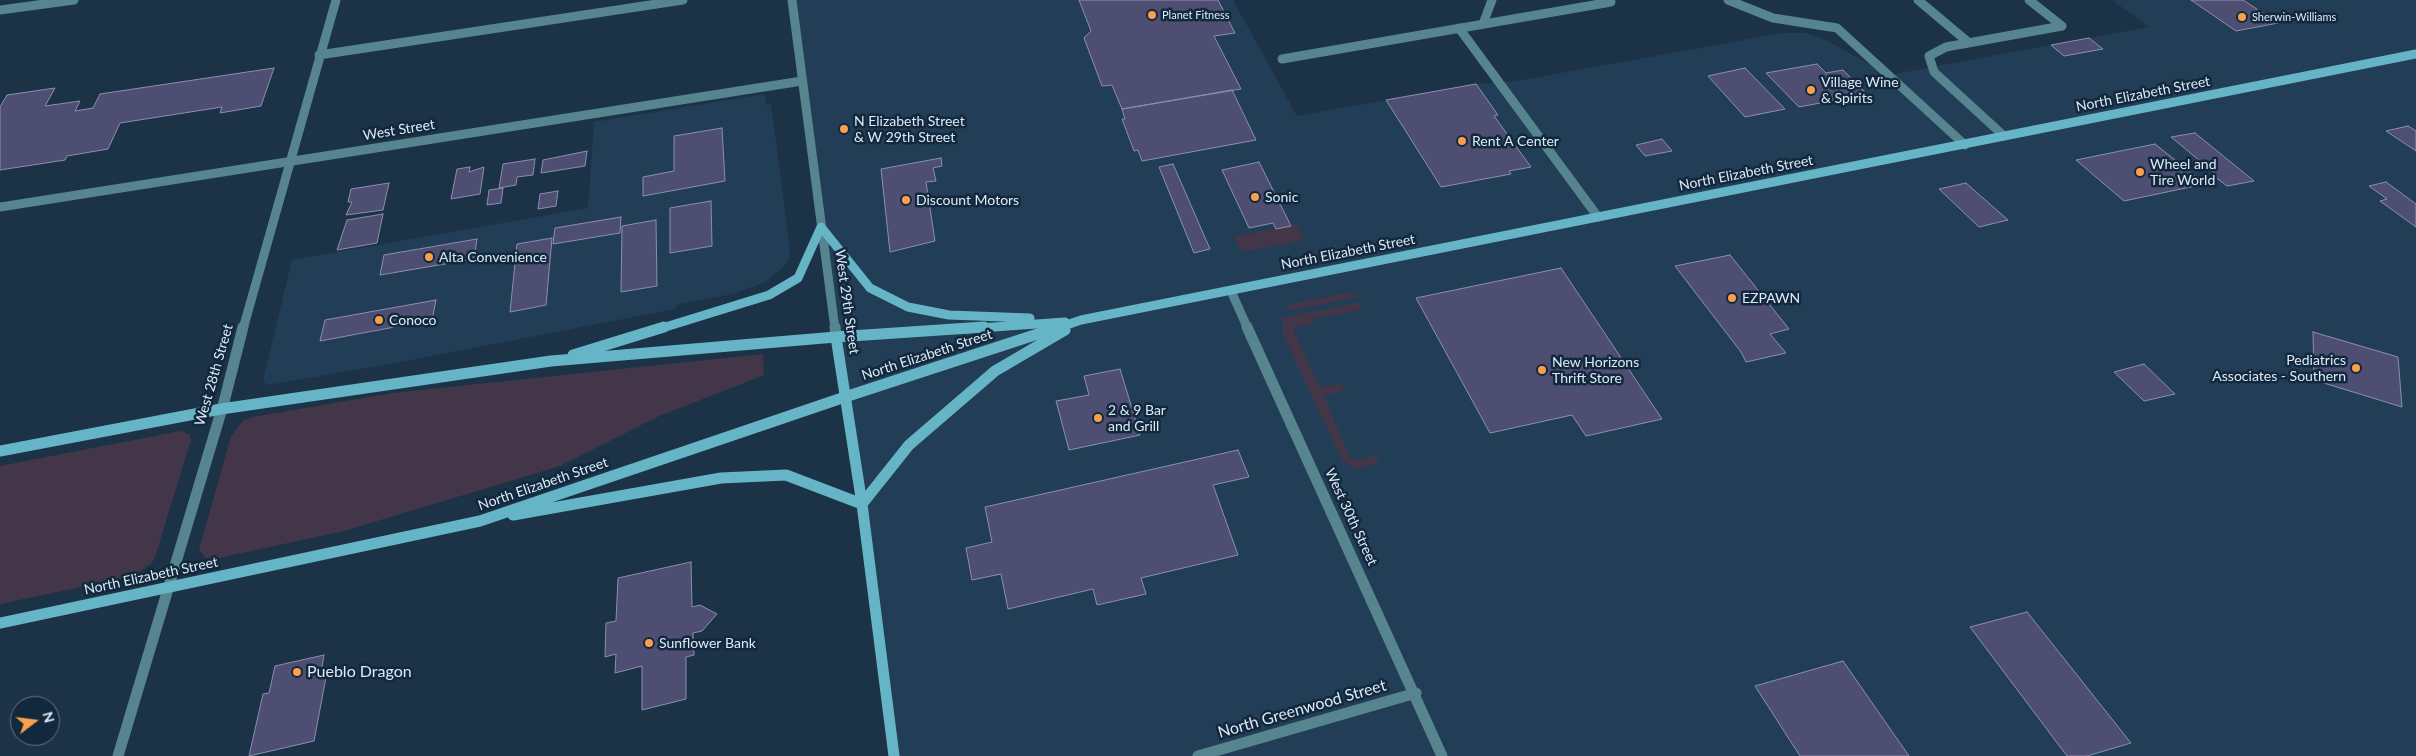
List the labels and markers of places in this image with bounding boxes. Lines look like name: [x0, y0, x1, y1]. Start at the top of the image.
place label: Planet Fitness: [1162, 8, 1230, 22]
marker: Planet Fitness: [1146, 9, 1158, 21]
place label: Sherwin-Williams: [2252, 10, 2336, 24]
marker: Sherwin-Williams: [2236, 11, 2248, 23]
place label: Village Wine & Spirits: [1821, 74, 1899, 106]
marker: Village Wine & Spirits: [1805, 84, 1817, 96]
place label: N Elizabeth Street & W 29th Street: [854, 113, 965, 146]
marker: N Elizabeth Street & W 29th Street: [838, 123, 850, 135]
place label: Rent A Center: [1472, 133, 1559, 149]
marker: Rent A Center: [1456, 135, 1468, 147]
place label: Wheel and Tire World: [2150, 156, 2217, 188]
marker: Wheel and Tire World: [2134, 166, 2146, 178]
place label: Sonic: [1265, 189, 1298, 205]
marker: Sonic: [1249, 191, 1261, 203]
place label: Discount Motors: [916, 192, 1019, 208]
marker: Discount Motors: [900, 194, 912, 206]
place label: Alta Convenience: [439, 249, 547, 265]
marker: Alta Convenience: [423, 251, 435, 263]
place label: EZPAWN: [1742, 290, 1800, 306]
marker: EZPAWN: [1726, 292, 1738, 304]
place label: Conoco: [389, 312, 436, 328]
marker: Conoco: [373, 314, 385, 326]
place label: Pediatrics Associates - Southern: [2212, 352, 2346, 384]
place label: New Horizons Thrift Store: [1552, 354, 1639, 387]
marker: Pediatrics Associates - Southern: [2350, 362, 2362, 374]
marker: New Horizons Thrift Store: [1536, 364, 1548, 376]
place label: 2 & 9 Bar and Grill: [1108, 402, 1166, 434]
marker: 2 & 9 Bar and Grill: [1092, 412, 1104, 424]
place label: Sunflower Bank: [659, 635, 756, 651]
marker: Sunflower Bank: [643, 637, 655, 649]
place label: Pueblo Dragon: [307, 662, 412, 682]
marker: Pueblo Dragon: [291, 666, 303, 678]

